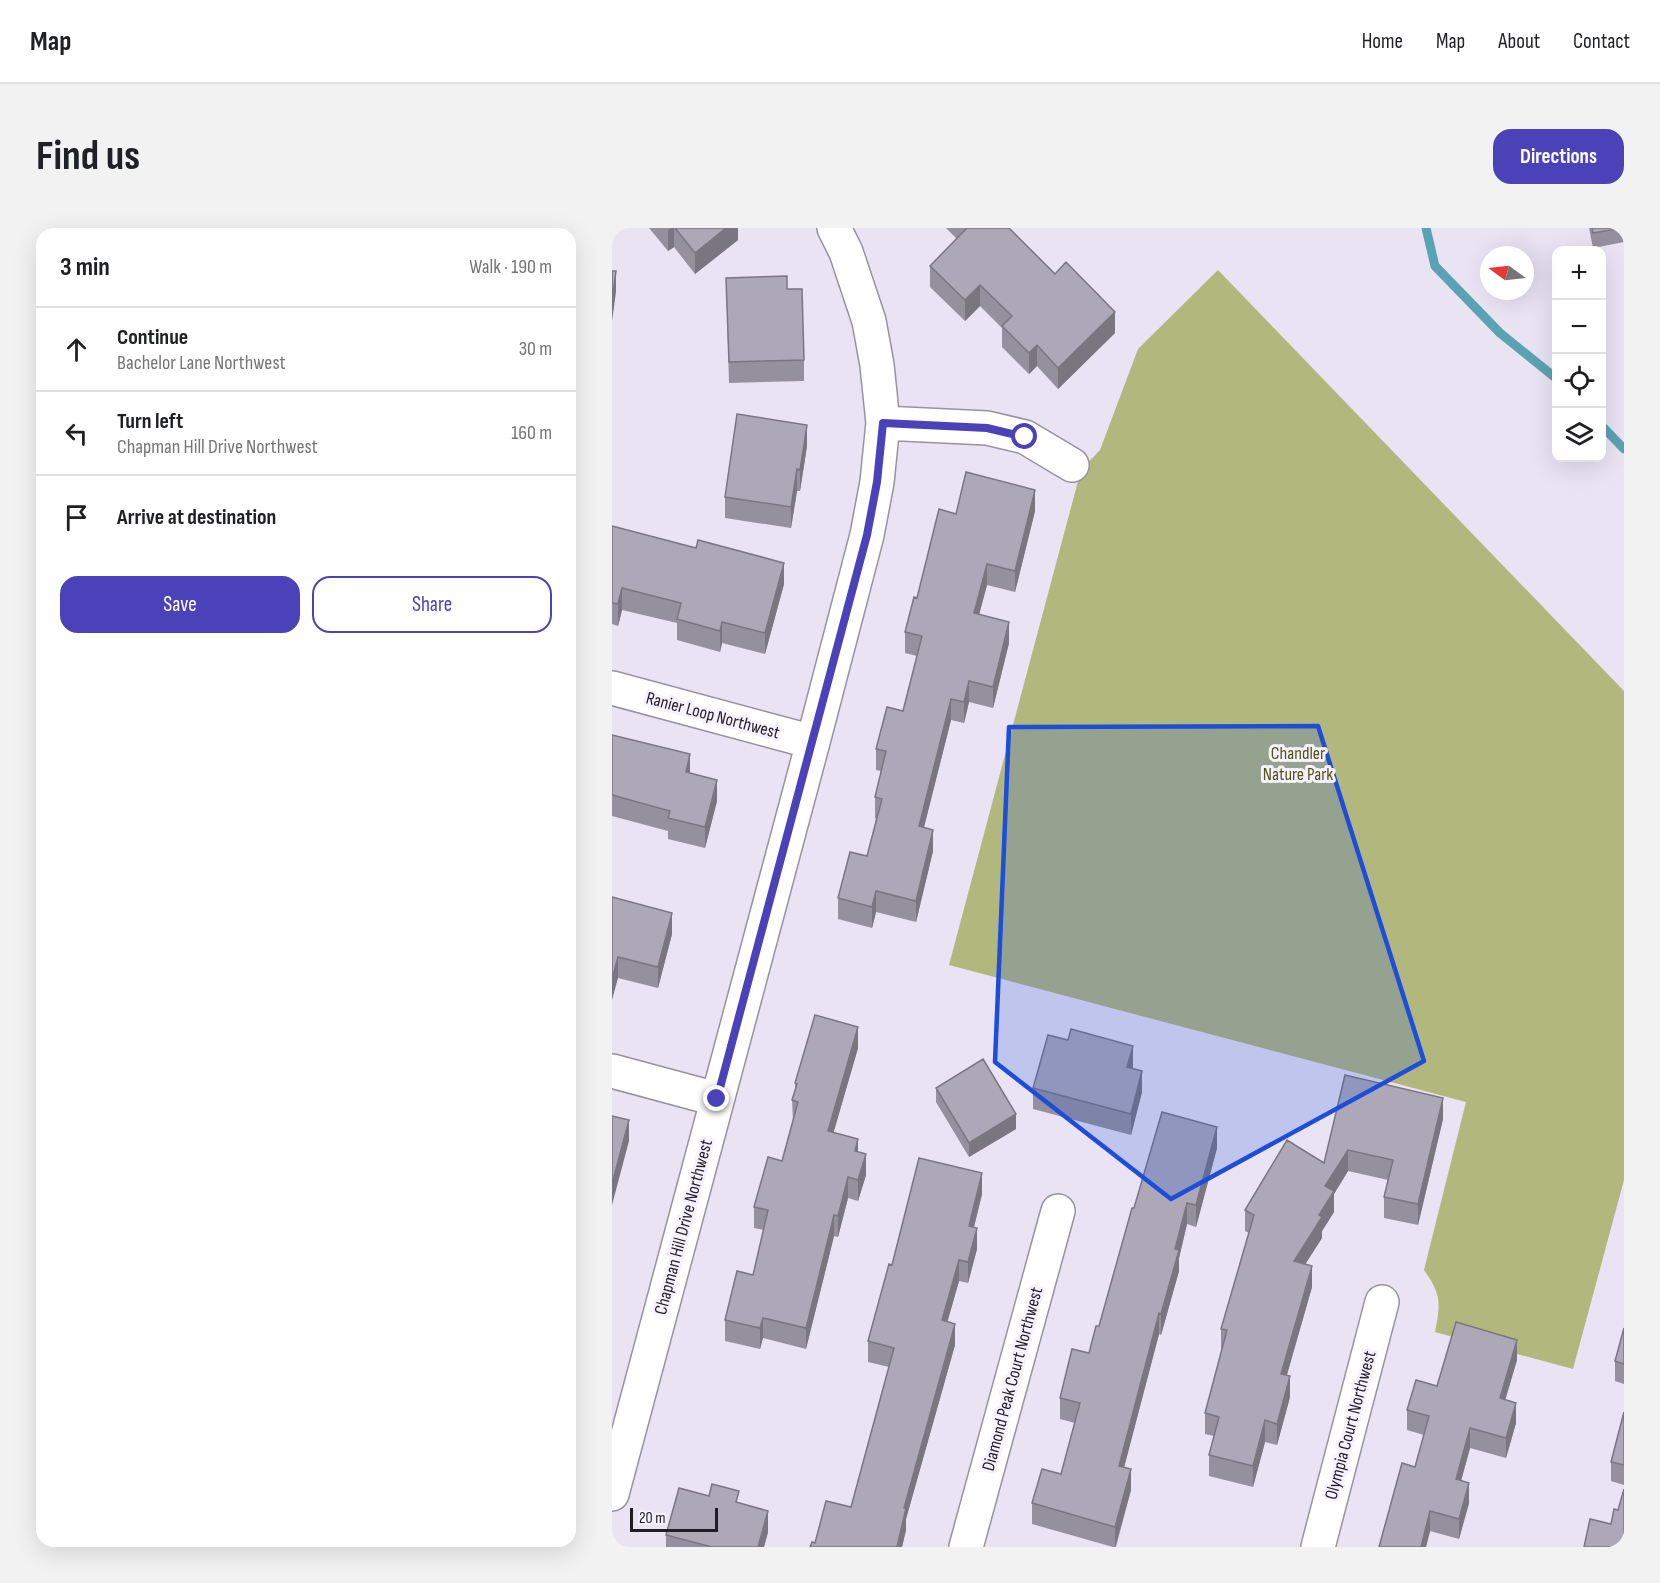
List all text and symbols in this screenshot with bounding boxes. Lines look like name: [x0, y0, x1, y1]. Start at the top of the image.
text: Map: [30, 25, 71, 58]
text: Home: [1362, 29, 1403, 54]
text: Map: [1436, 29, 1465, 54]
text: About: [1498, 29, 1540, 54]
text: Contact: [1573, 29, 1630, 54]
button: Directions: [1493, 129, 1624, 184]
text: Find us: [36, 131, 140, 182]
north arrow: [1480, 246, 1534, 300]
map controls: [1552, 246, 1606, 462]
button: +: [1552, 246, 1606, 300]
text: 3 min: [60, 252, 110, 283]
text: Walk · 190 m: [469, 255, 552, 279]
button: −: [1552, 300, 1606, 354]
text: Continue: [117, 324, 188, 351]
icon: ahead: [60, 333, 93, 366]
text: 30 m: [519, 337, 552, 361]
text: Bachelor Lane Northwest: [117, 351, 286, 375]
button: locate: [1552, 354, 1606, 408]
text: Turn left: [117, 408, 183, 435]
button: layers: [1552, 408, 1606, 462]
icon: left: [60, 417, 93, 450]
text: 160 m: [511, 421, 552, 445]
route start: [1011, 423, 1037, 449]
text: Chapman Hill Drive Northwest: [117, 435, 318, 459]
icon: arrive: [60, 501, 93, 534]
text: Arrive at destination: [117, 504, 276, 531]
button: Save: [60, 576, 300, 633]
button: Share: [312, 576, 552, 633]
street label: Ranier Loop Northwest: [644, 688, 782, 744]
park label: Chandler Nature Park: [1263, 743, 1333, 785]
route end: [703, 1085, 729, 1111]
street label: Chapman Hill Drive Northwest: [650, 1137, 717, 1317]
street label: Diamond Peak Court Northwest: [978, 1284, 1047, 1473]
street label: Olympia Court Northwest: [1321, 1348, 1381, 1502]
scale bar: [630, 1505, 718, 1532]
text: 20 m: [639, 1509, 666, 1528]

